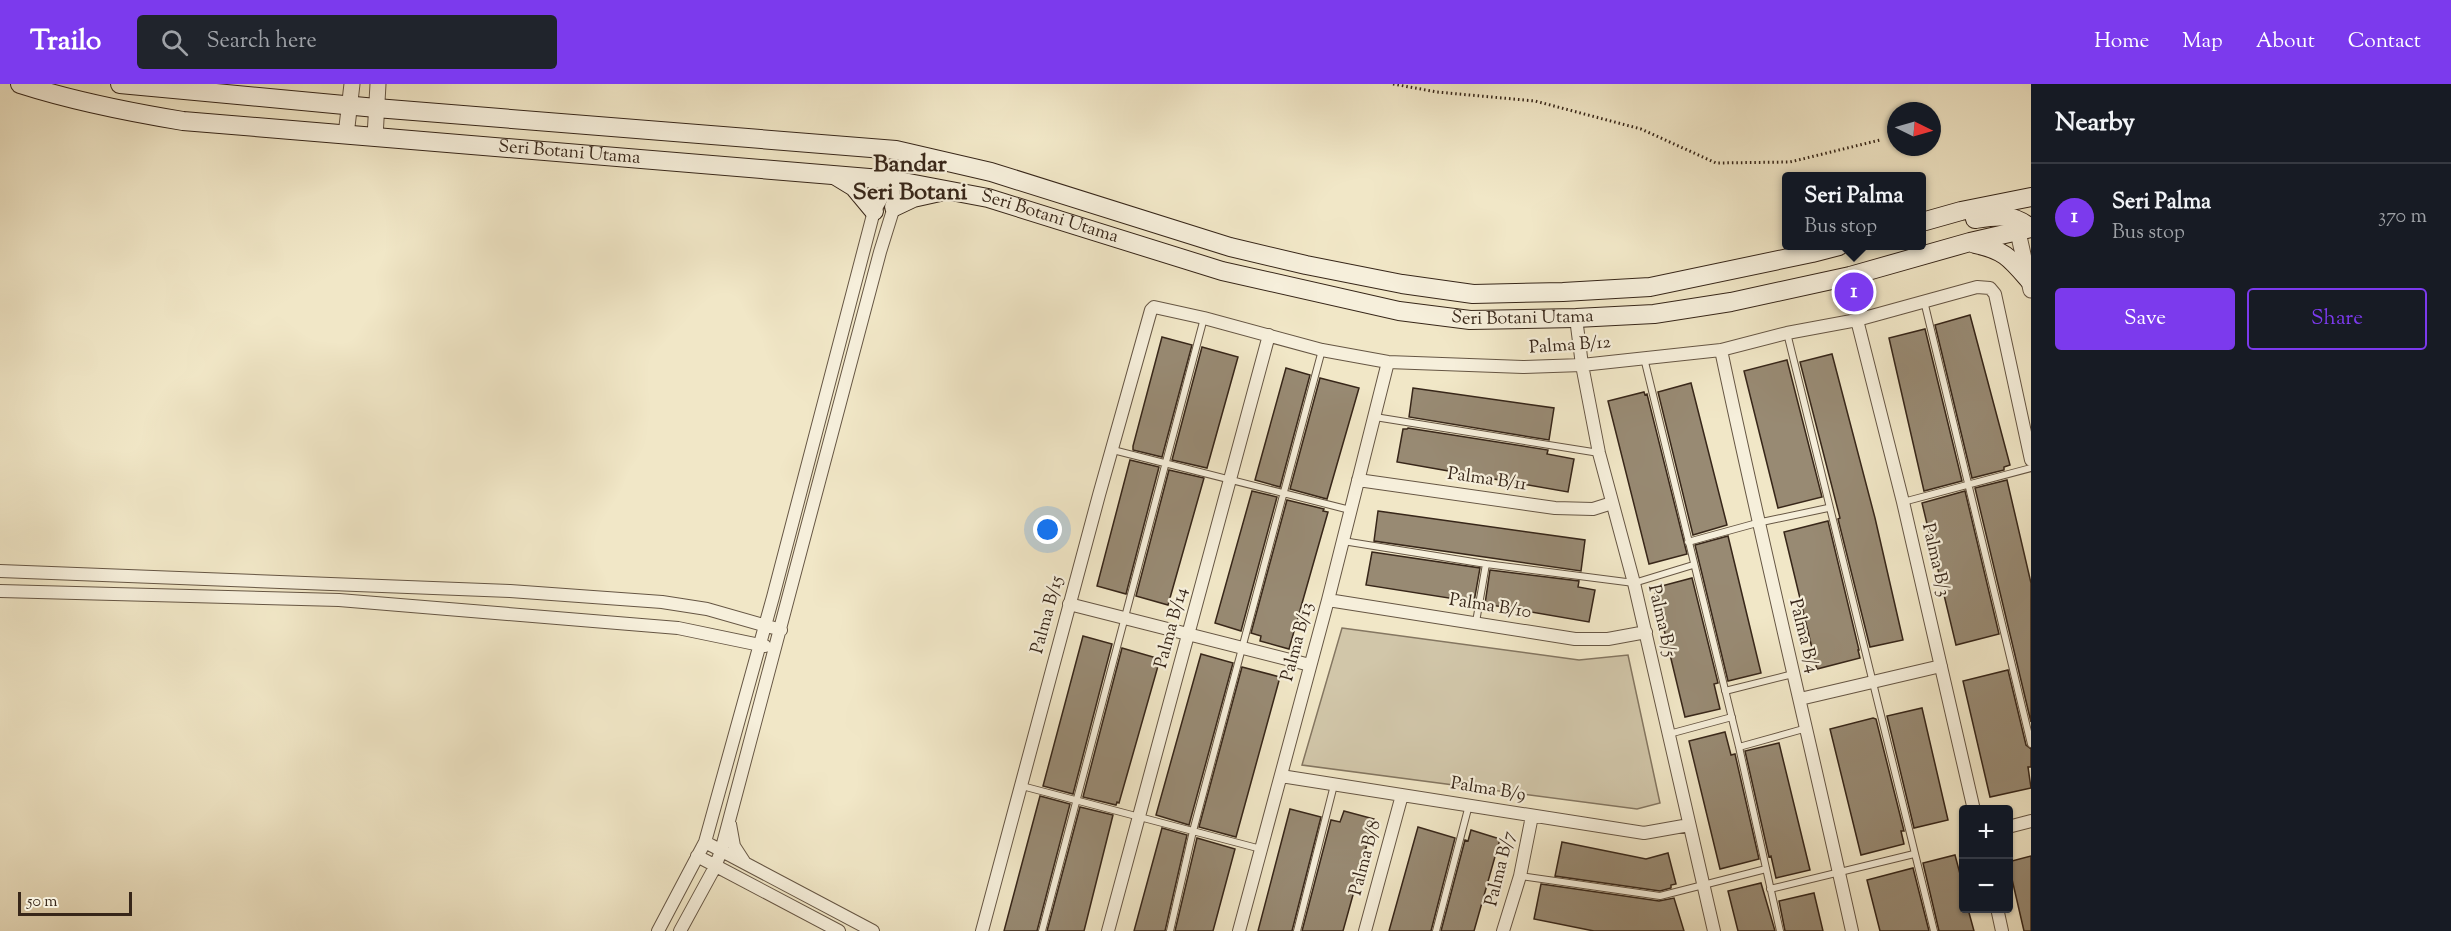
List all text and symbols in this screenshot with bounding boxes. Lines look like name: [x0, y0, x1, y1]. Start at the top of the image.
search box: [137, 15, 557, 69]
text: Trailo: [30, 22, 101, 62]
icon: search: [158, 26, 191, 59]
text: Search here: [206, 26, 317, 58]
text: Home: [2094, 27, 2149, 57]
text: Map: [2182, 27, 2223, 57]
text: About: [2256, 27, 2315, 57]
text: Contact: [2348, 27, 2421, 57]
north arrow: [1887, 102, 1941, 156]
text: Nearby: [2055, 105, 2135, 142]
street label: Seri Botani Utama: [497, 134, 641, 172]
district label: Bandar Seri Botani: [853, 148, 968, 210]
popup: [1782, 172, 1926, 250]
text: Seri Palma: [1804, 181, 1904, 213]
street label: Seri Botani Utama: [979, 184, 1121, 251]
text: Seri Palma: [2112, 187, 2211, 219]
text: 1: [2071, 203, 2078, 232]
text: 370 m: [2378, 203, 2427, 232]
text: Bus stop: [1804, 213, 1877, 242]
text: Bus stop: [2112, 219, 2185, 248]
pin: 1: [1834, 270, 1874, 314]
button: Save: [2055, 288, 2235, 350]
button: Share: [2247, 288, 2427, 350]
street label: Seri Botani Utama: [1450, 304, 1594, 333]
street label: Palma B/12: [1528, 330, 1612, 362]
street label: Palma B/11: [1446, 462, 1528, 498]
your location: [1033, 515, 1062, 544]
street label: Palma B/3: [1914, 521, 1956, 599]
street label: Palma B/15: [1025, 573, 1071, 657]
street label: Palma B/5: [1640, 582, 1682, 660]
street label: Palma B/14: [1149, 585, 1195, 671]
street label: Palma B/10: [1447, 588, 1533, 626]
street label: Palma B/4: [1781, 596, 1825, 676]
street label: Palma B/13: [1275, 600, 1321, 684]
street label: Palma B/9: [1448, 771, 1528, 809]
map controls: [1959, 805, 2013, 913]
button: +: [1959, 805, 2013, 859]
street label: Palma B/8: [1344, 818, 1388, 898]
street label: Palma B/7: [1479, 829, 1523, 909]
button: −: [1959, 859, 2013, 913]
scale bar: [18, 889, 132, 916]
text: 50 m: [27, 891, 58, 914]

